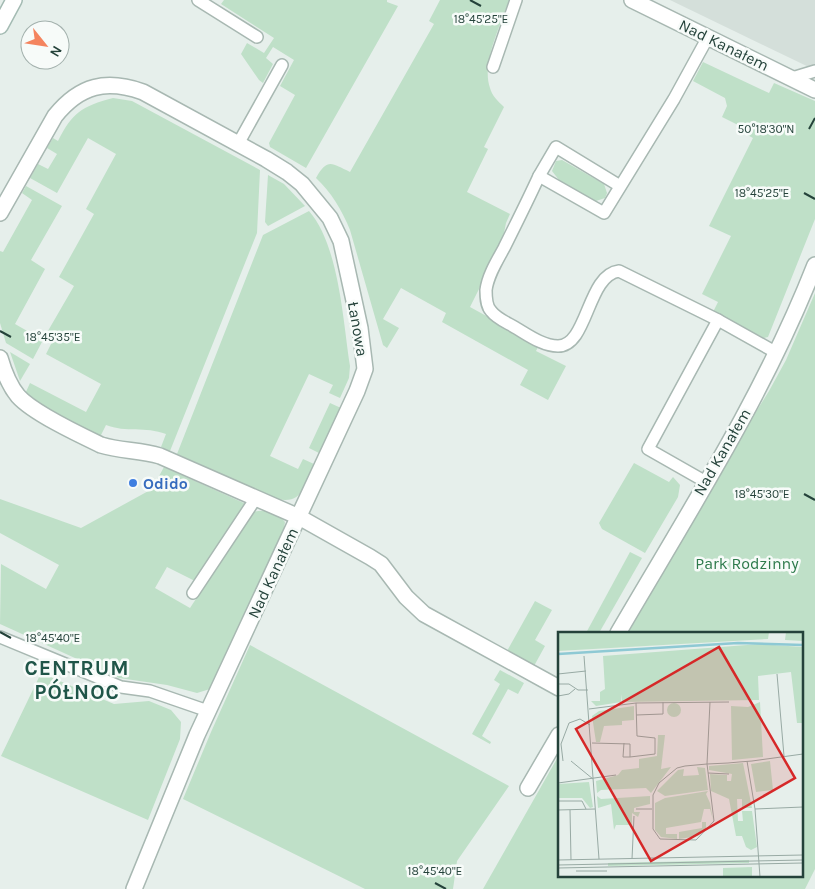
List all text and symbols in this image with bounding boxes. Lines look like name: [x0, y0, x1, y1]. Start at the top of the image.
text: 18°45'25"E: [454, 12, 508, 26]
street label: Nad Kanałem: [676, 15, 772, 75]
north arrow: [20, 20, 70, 70]
text: N: [46, 43, 66, 60]
text: 50°18'30"N: [737, 122, 795, 136]
text: 18°45'25"E: [735, 186, 789, 200]
street label: Łanowa: [344, 300, 372, 358]
text: 18°45'35"E: [26, 330, 80, 344]
street label: Nad Kanałem: [689, 405, 755, 499]
place label: Odido: [143, 474, 188, 493]
marker: Odido: [127, 477, 139, 489]
text: 18°45'30"E: [734, 487, 790, 501]
street label: Nad Kanałem: [244, 525, 302, 621]
park label: Park Rodzinny: [695, 554, 799, 573]
text: 18°45'40"E: [26, 631, 80, 645]
inset map: [558, 632, 802, 876]
district label: CENTRUM PÓŁNOC: [24, 656, 130, 704]
text: 18°45'40"E: [408, 864, 462, 878]

